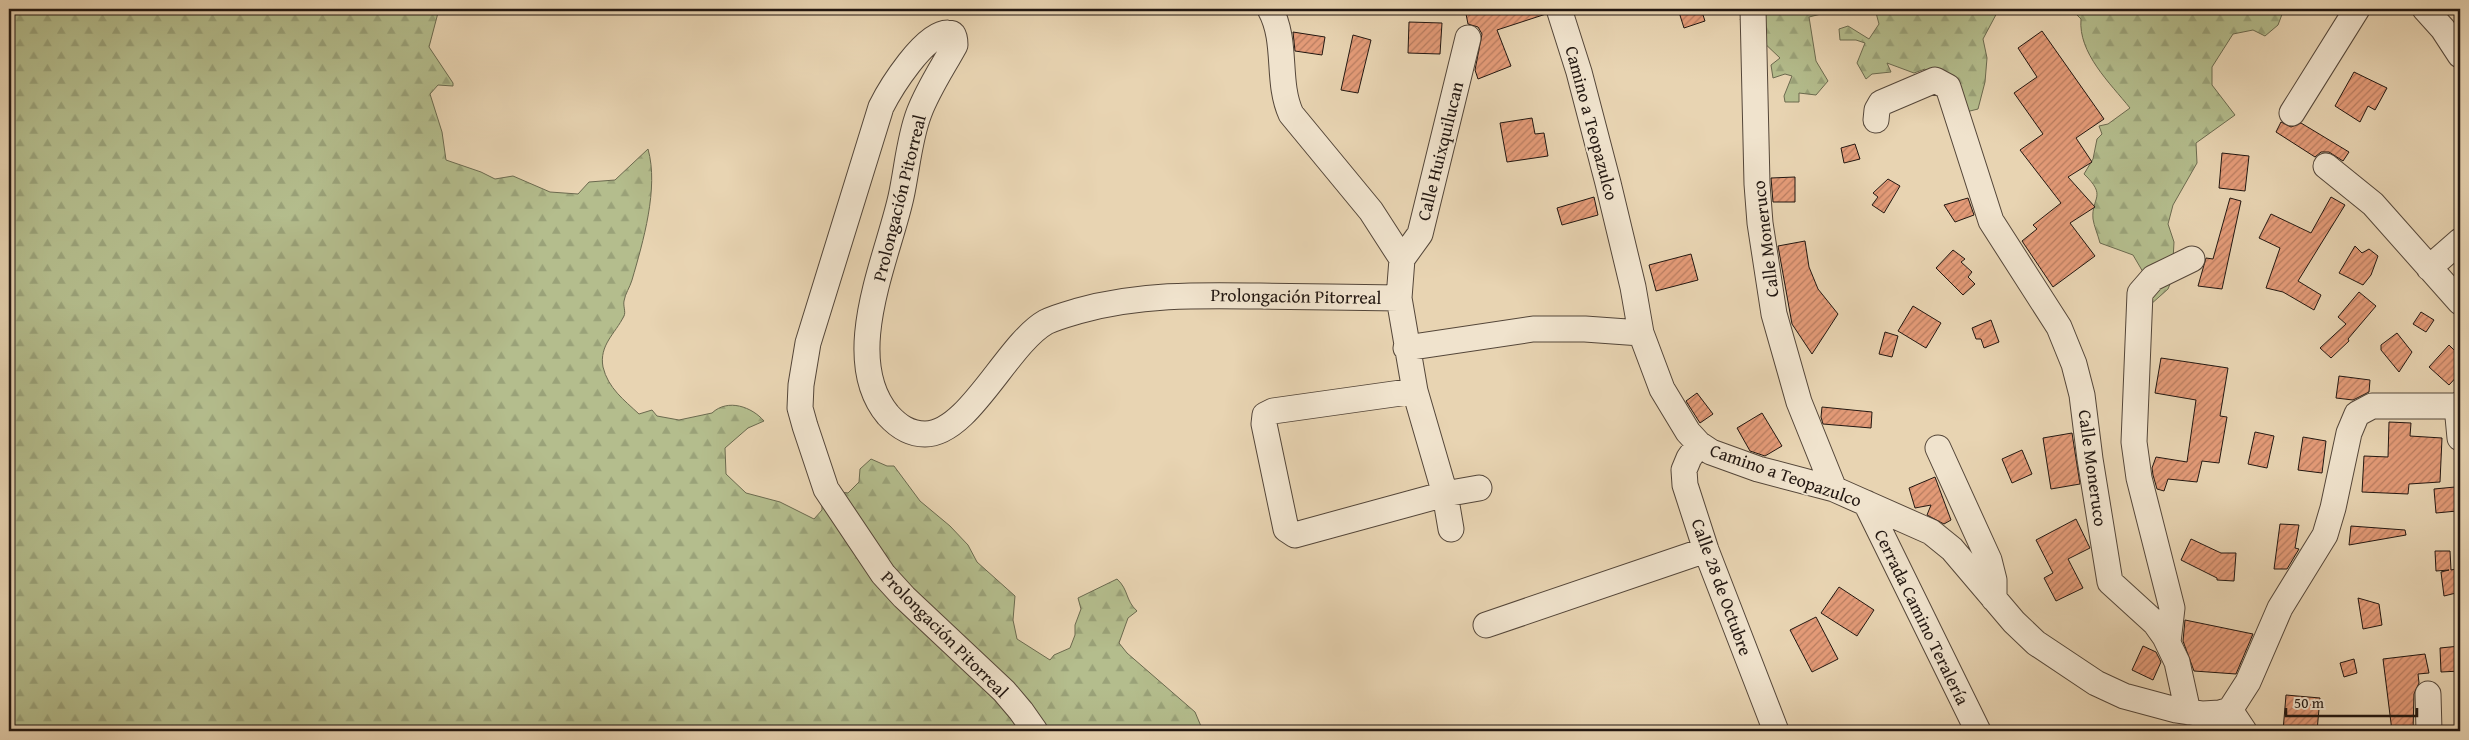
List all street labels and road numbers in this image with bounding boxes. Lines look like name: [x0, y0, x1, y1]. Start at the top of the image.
street label: Camino a Teopazulco: [1558, 43, 1626, 203]
street label: Calle Huixquilucan: [1410, 79, 1470, 223]
street label: Prolongación Pitorreal: [865, 112, 933, 284]
street label: Calle Moneruco: [1744, 179, 1786, 299]
street label: Prolongación Pitorreal: [1210, 281, 1382, 311]
street label: Calle Moneruco: [2071, 408, 2115, 528]
street label: Camino a Teopazulco: [1707, 436, 1865, 514]
street label: Calle 28 de Octubre: [1685, 515, 1759, 659]
street label: Cerrada Camino Teralería: [1868, 524, 1977, 710]
street label: Prolongación Pitorreal: [875, 564, 1015, 704]

